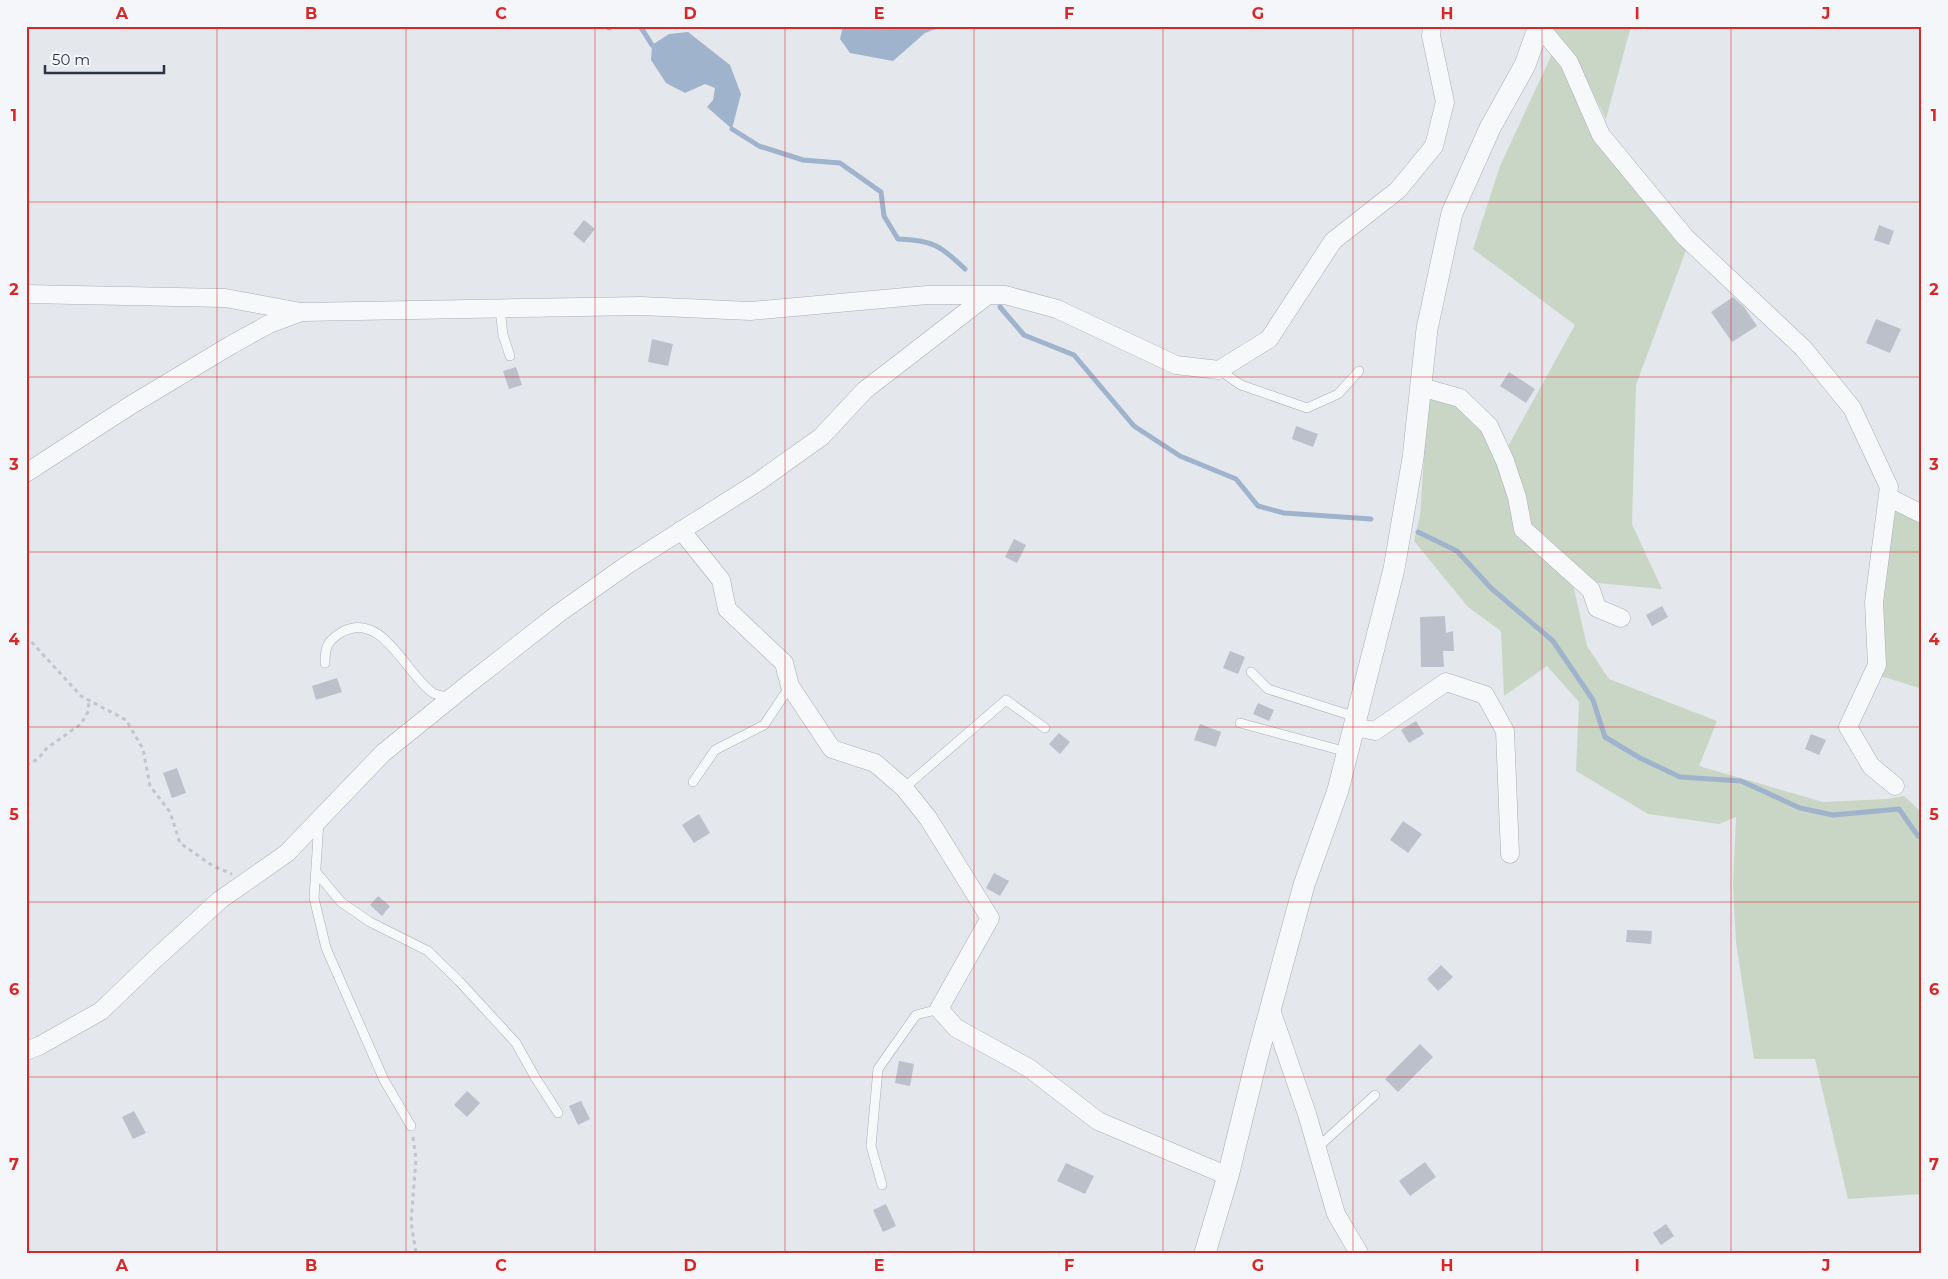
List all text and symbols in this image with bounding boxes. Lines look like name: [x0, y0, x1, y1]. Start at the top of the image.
text: A: [115, 4, 129, 23]
text: B: [305, 4, 317, 23]
text: C: [495, 4, 507, 23]
text: D: [683, 4, 697, 23]
text: E: [874, 4, 884, 23]
text: F: [1064, 4, 1074, 23]
text: G: [1252, 4, 1264, 23]
text: H: [1441, 4, 1453, 23]
text: I: [1634, 4, 1640, 23]
text: J: [1821, 4, 1830, 23]
scale bar: [45, 42, 164, 74]
text: 50 m: [52, 50, 90, 69]
text: 1: [11, 106, 17, 125]
text: 1: [1931, 106, 1937, 125]
text: 2: [9, 280, 19, 299]
text: 2: [1929, 280, 1939, 299]
text: 3: [8, 455, 19, 474]
text: 3: [1928, 455, 1939, 474]
text: 4: [8, 630, 20, 649]
text: 4: [1928, 630, 1940, 649]
text: 5: [9, 805, 19, 824]
text: 5: [1929, 805, 1939, 824]
text: 6: [9, 980, 19, 999]
text: 6: [1929, 980, 1939, 999]
text: 7: [9, 1155, 19, 1174]
text: 7: [1929, 1155, 1939, 1174]
text: A: [115, 1256, 129, 1275]
text: B: [305, 1256, 317, 1275]
text: C: [495, 1256, 507, 1275]
text: D: [683, 1256, 697, 1275]
text: E: [874, 1256, 884, 1275]
text: F: [1064, 1256, 1074, 1275]
text: G: [1252, 1256, 1264, 1275]
text: H: [1441, 1256, 1453, 1275]
text: I: [1634, 1256, 1640, 1275]
text: J: [1821, 1256, 1830, 1275]

